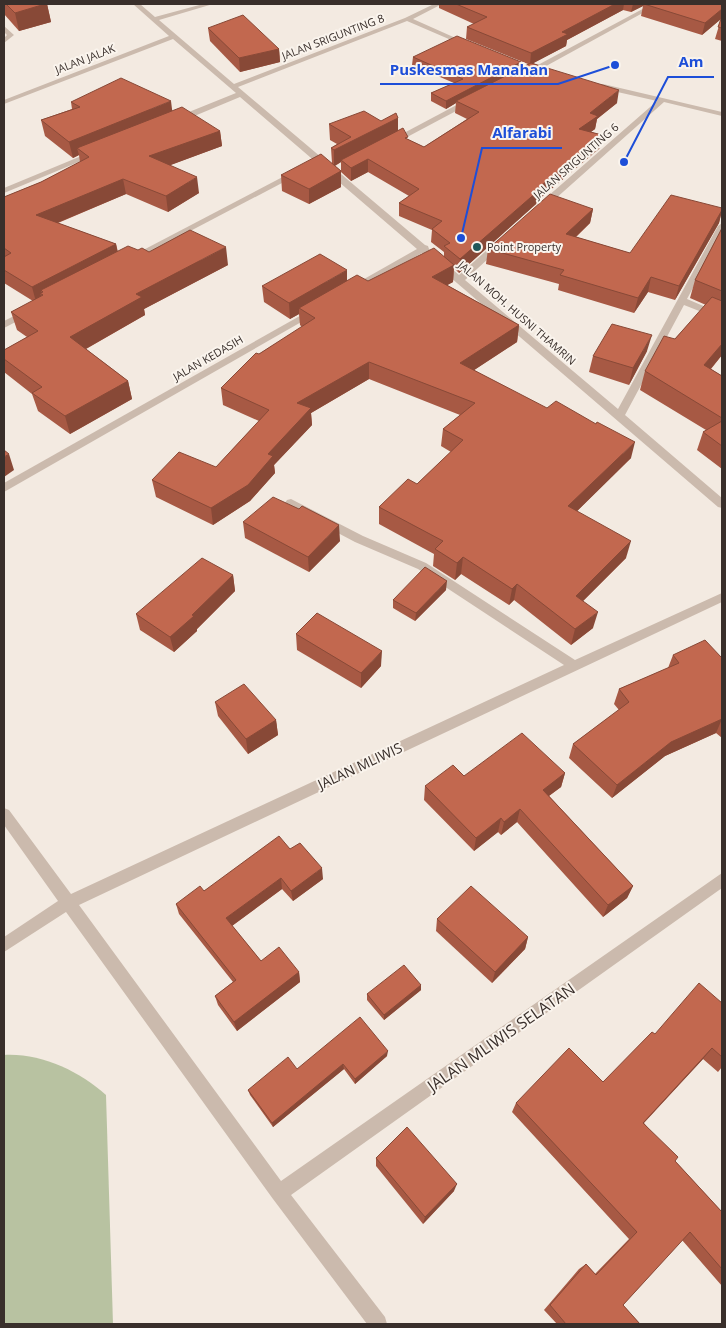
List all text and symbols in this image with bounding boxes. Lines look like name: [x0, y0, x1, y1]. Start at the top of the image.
street label: JALAN SRIGUNTING 8: [279, 10, 386, 63]
street label: JALAN JALAK: [52, 40, 117, 77]
callout: Am: [668, 47, 714, 77]
text: Am: [678, 51, 704, 71]
callout: Puskesmas Manahan: [380, 54, 558, 84]
text: Puskesmas Manahan: [390, 59, 548, 79]
callout: Alfarabi: [482, 118, 562, 148]
street label: JALAN SRIGUNTING 6: [529, 119, 622, 203]
text: Alfarabi: [492, 122, 552, 142]
place label: Point Property: [487, 239, 562, 254]
marker: Point Property: [471, 241, 483, 253]
street label: JALAN MOH. HUSNI THAMRIN: [454, 257, 579, 368]
street label: JALAN KEDASIH: [169, 331, 246, 384]
street label: JALAN MLIWIS: [313, 738, 405, 794]
street label: JALAN MLIWIS SELATAN: [421, 978, 579, 1098]

